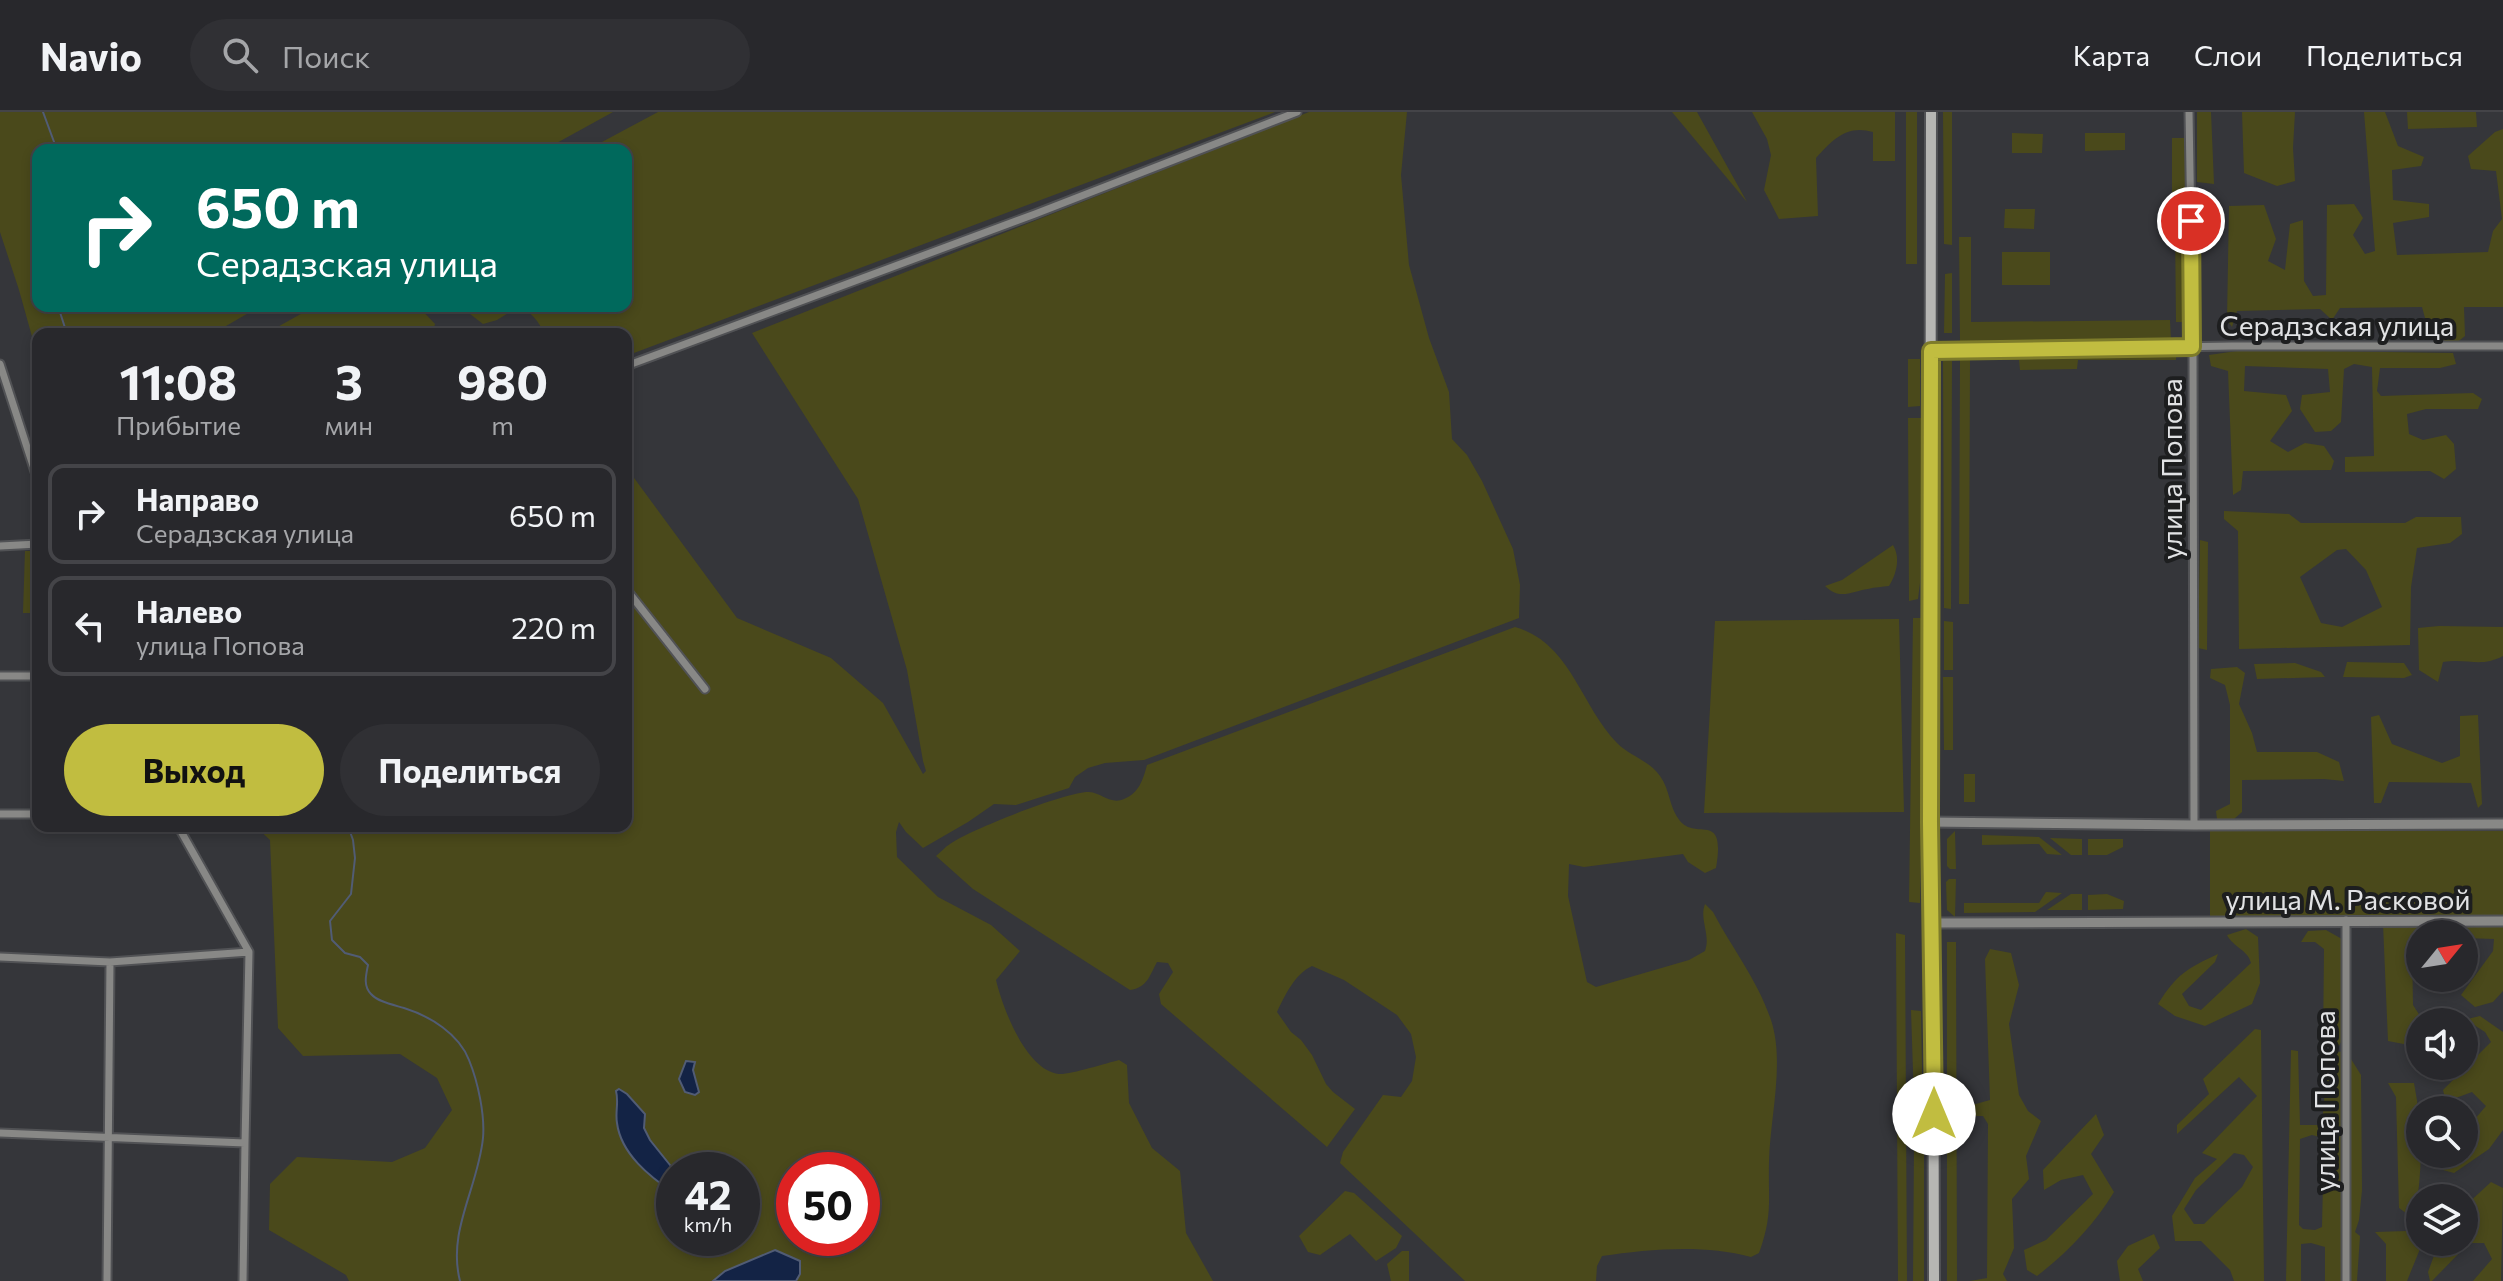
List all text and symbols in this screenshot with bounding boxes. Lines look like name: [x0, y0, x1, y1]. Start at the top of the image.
search box: [190, 19, 750, 91]
text: Navio: [40, 32, 142, 79]
icon: search: [218, 33, 262, 77]
text: Поиск: [282, 37, 370, 74]
text: Карта: [2073, 38, 2150, 72]
text: Слои: [2194, 38, 2262, 72]
text: Поделиться: [2306, 38, 2463, 72]
text: 650 m: [196, 171, 360, 240]
icon: right: [64, 176, 168, 280]
pin: [2157, 187, 2225, 255]
icon: arrive: [2169, 199, 2213, 243]
text: Серадзская улица: [196, 240, 498, 284]
street label: Серадзская улица: [2220, 308, 2454, 342]
text: 11:08: [120, 351, 237, 410]
text: 3: [335, 351, 363, 410]
text: 980: [457, 351, 548, 410]
street label: улица Попова: [2154, 378, 2188, 560]
text: Прибытие: [116, 409, 241, 440]
text: мин: [325, 409, 373, 440]
text: m: [491, 409, 514, 440]
text: Направо: [136, 480, 259, 517]
icon: right: [68, 492, 112, 536]
text: 650 m: [509, 496, 596, 533]
text: Серадзская улица: [136, 517, 354, 548]
text: Налево: [136, 592, 242, 629]
icon: left: [68, 604, 112, 648]
text: 220 m: [511, 608, 596, 645]
text: улица Попова: [136, 629, 305, 660]
button: Выход: [64, 724, 324, 816]
button: Поделиться: [340, 724, 600, 816]
street label: улица М. Расковой: [2225, 882, 2471, 916]
north arrow: [2406, 920, 2478, 992]
map controls: [2406, 920, 2478, 1256]
button: sound: [2406, 1008, 2478, 1080]
street label: улица Попова: [2307, 1010, 2341, 1192]
position arrow: [1892, 1072, 1976, 1156]
button: search: [2406, 1096, 2478, 1168]
speed limit sign: 50: [776, 1152, 880, 1256]
text: 42: [685, 1169, 732, 1218]
button: layers: [2406, 1184, 2478, 1256]
text: km/h: [684, 1212, 732, 1236]

